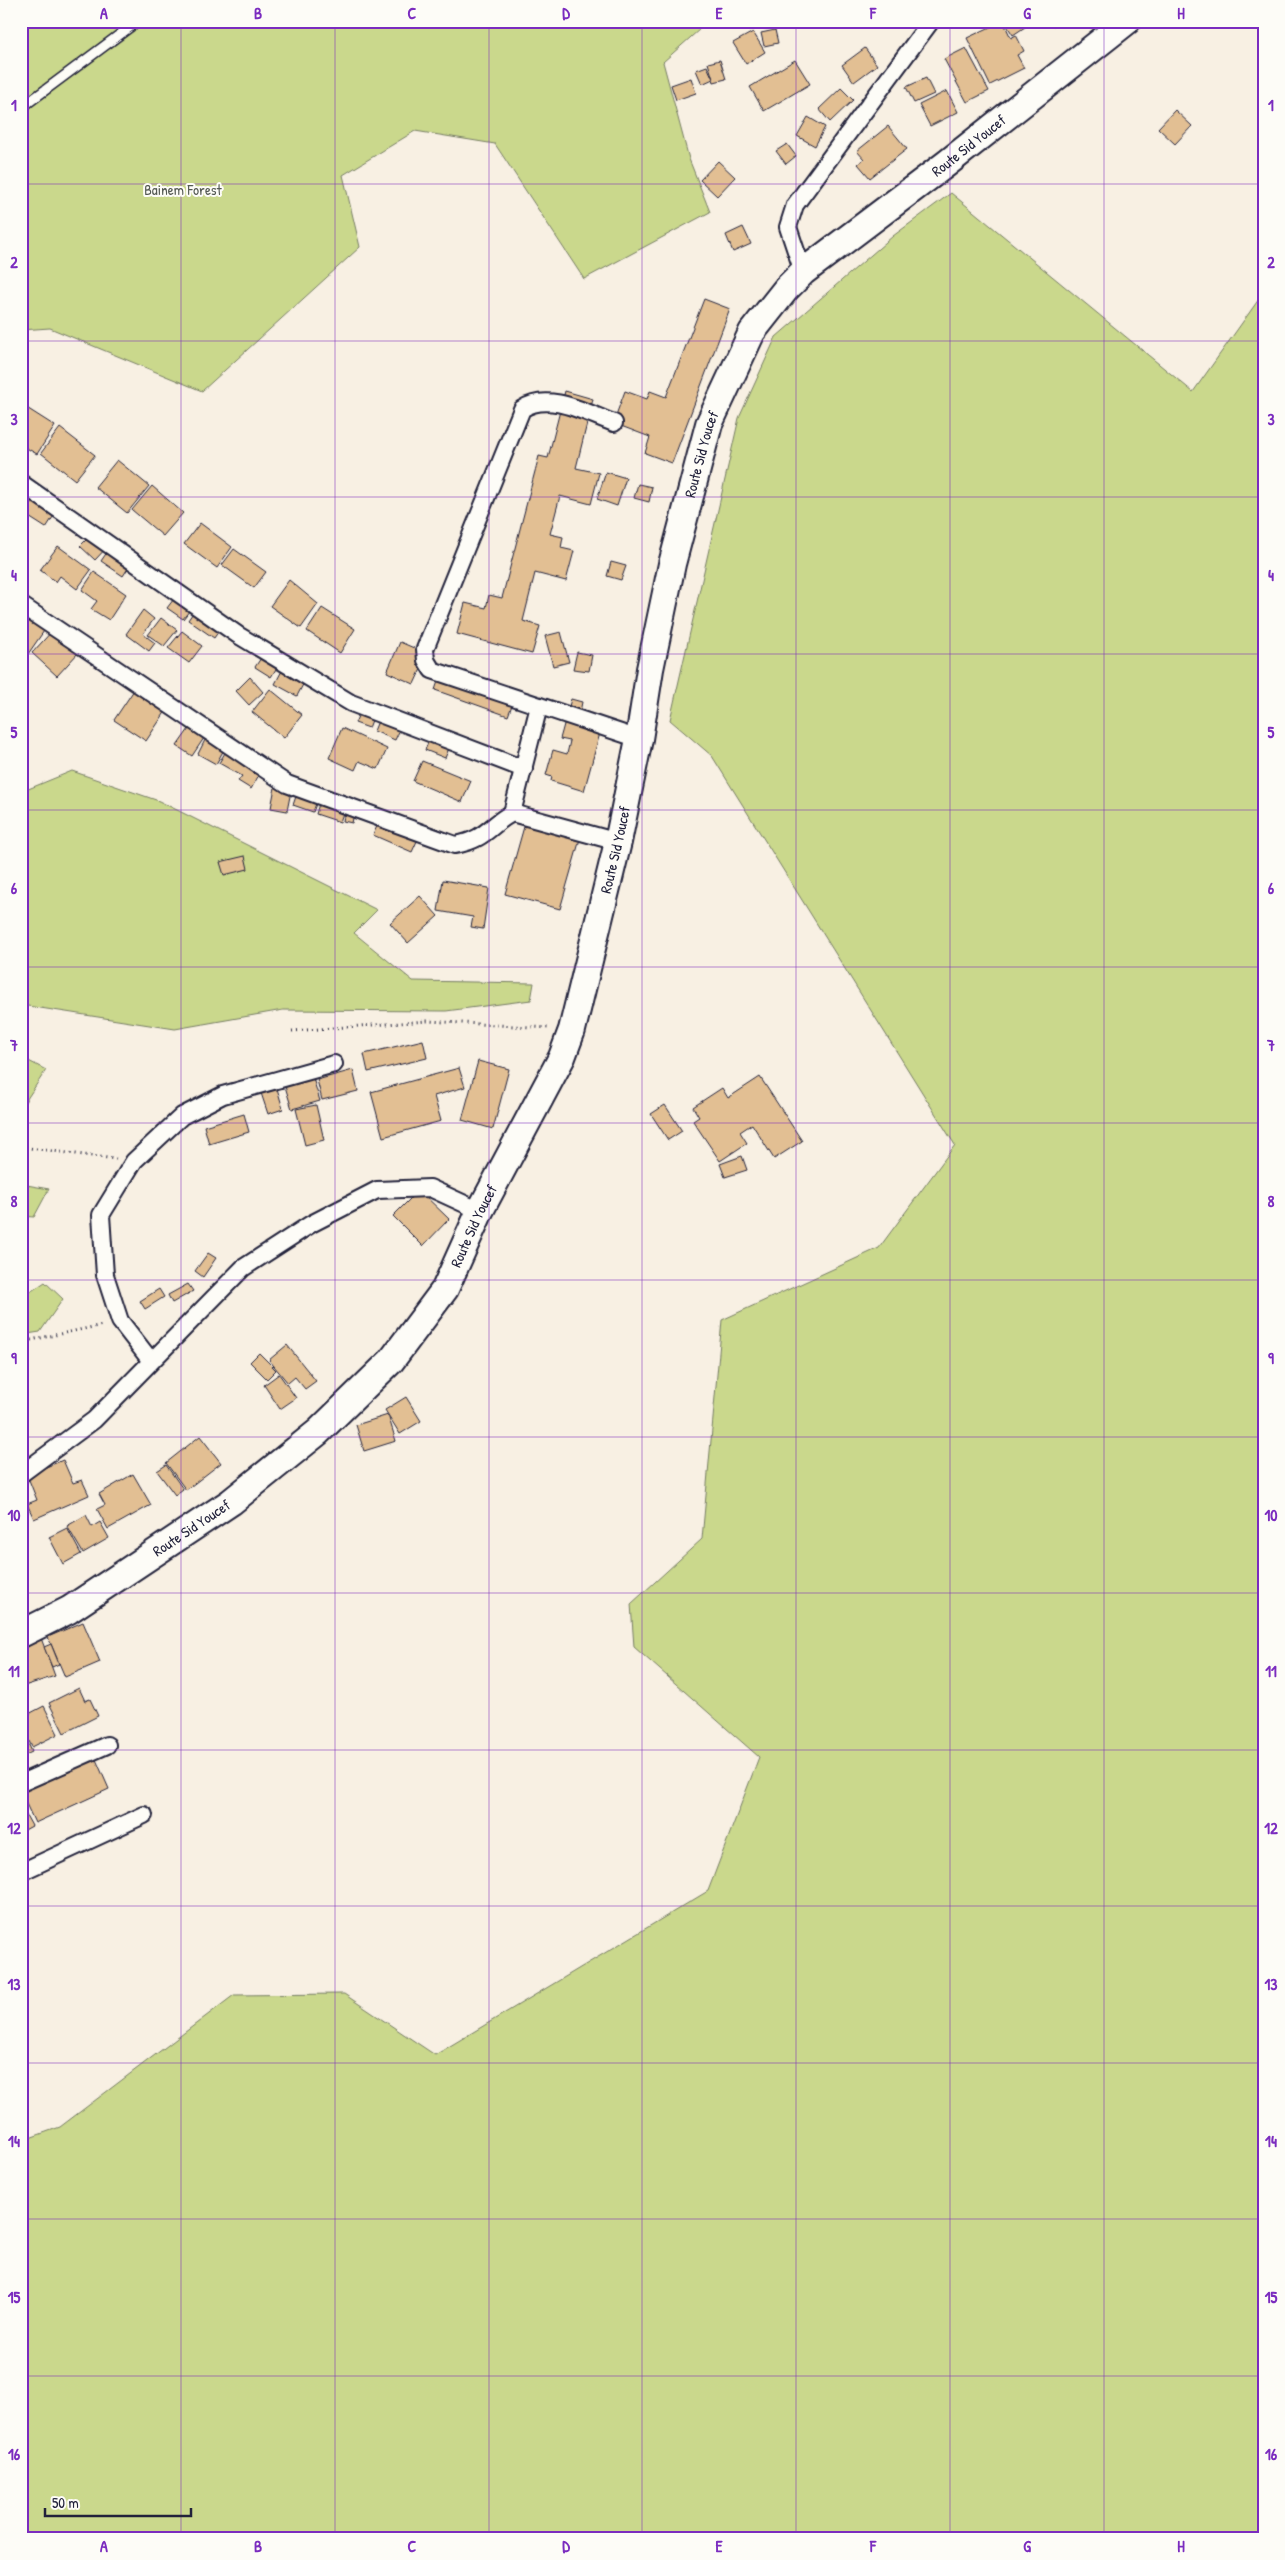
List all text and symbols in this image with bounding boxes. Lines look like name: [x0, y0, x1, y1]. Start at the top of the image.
text: A: [100, 2, 108, 24]
text: B: [254, 2, 262, 24]
text: C: [408, 2, 417, 24]
text: D: [562, 2, 570, 24]
text: E: [715, 2, 723, 24]
text: F: [869, 2, 877, 24]
text: G: [1023, 2, 1031, 24]
text: H: [1177, 2, 1185, 24]
text: 1: [11, 94, 17, 116]
text: 1: [1268, 94, 1274, 116]
street label: Route Sid Youcef: [927, 109, 1010, 181]
park label: Bainem Forest: [144, 179, 223, 200]
text: 2: [10, 251, 18, 273]
text: 2: [1267, 251, 1275, 273]
street label: Route Sid Youcef: [679, 407, 724, 500]
text: 3: [10, 408, 18, 430]
text: 3: [1267, 408, 1275, 430]
text: 4: [11, 564, 17, 586]
text: 4: [1268, 564, 1274, 586]
text: 5: [11, 721, 18, 743]
text: 5: [1268, 721, 1275, 743]
street label: Route Sid Youcef: [595, 804, 635, 896]
text: 6: [11, 877, 18, 899]
text: 6: [1268, 877, 1275, 899]
text: 7: [9, 1034, 18, 1056]
text: 7: [1266, 1034, 1275, 1056]
street label: Route Sid Youcef: [445, 1180, 502, 1271]
text: 8: [11, 1190, 18, 1212]
text: 8: [1268, 1190, 1275, 1212]
text: 9: [11, 1347, 17, 1369]
text: 9: [1268, 1347, 1274, 1369]
street label: Route Sid Youcef: [148, 1494, 235, 1561]
text: 10: [8, 1504, 20, 1526]
text: 10: [1265, 1504, 1277, 1526]
text: 11: [8, 1660, 20, 1682]
text: 11: [1265, 1660, 1277, 1682]
text: 12: [7, 1817, 21, 1839]
text: 12: [1264, 1817, 1278, 1839]
text: 13: [8, 1973, 20, 1995]
text: 13: [1265, 1973, 1277, 1995]
text: 14: [8, 2130, 20, 2152]
text: 14: [1265, 2130, 1277, 2152]
text: 15: [8, 2286, 21, 2308]
text: 15: [1265, 2286, 1278, 2308]
text: 16: [8, 2443, 21, 2465]
text: 16: [1265, 2443, 1278, 2465]
scale bar: [45, 2485, 191, 2517]
text: 50 m: [52, 2492, 79, 2513]
text: A: [100, 2535, 108, 2557]
text: B: [254, 2535, 262, 2557]
text: C: [408, 2535, 417, 2557]
text: D: [562, 2535, 570, 2557]
text: E: [715, 2535, 723, 2557]
text: F: [869, 2535, 877, 2557]
text: G: [1023, 2535, 1031, 2557]
text: H: [1177, 2535, 1185, 2557]

